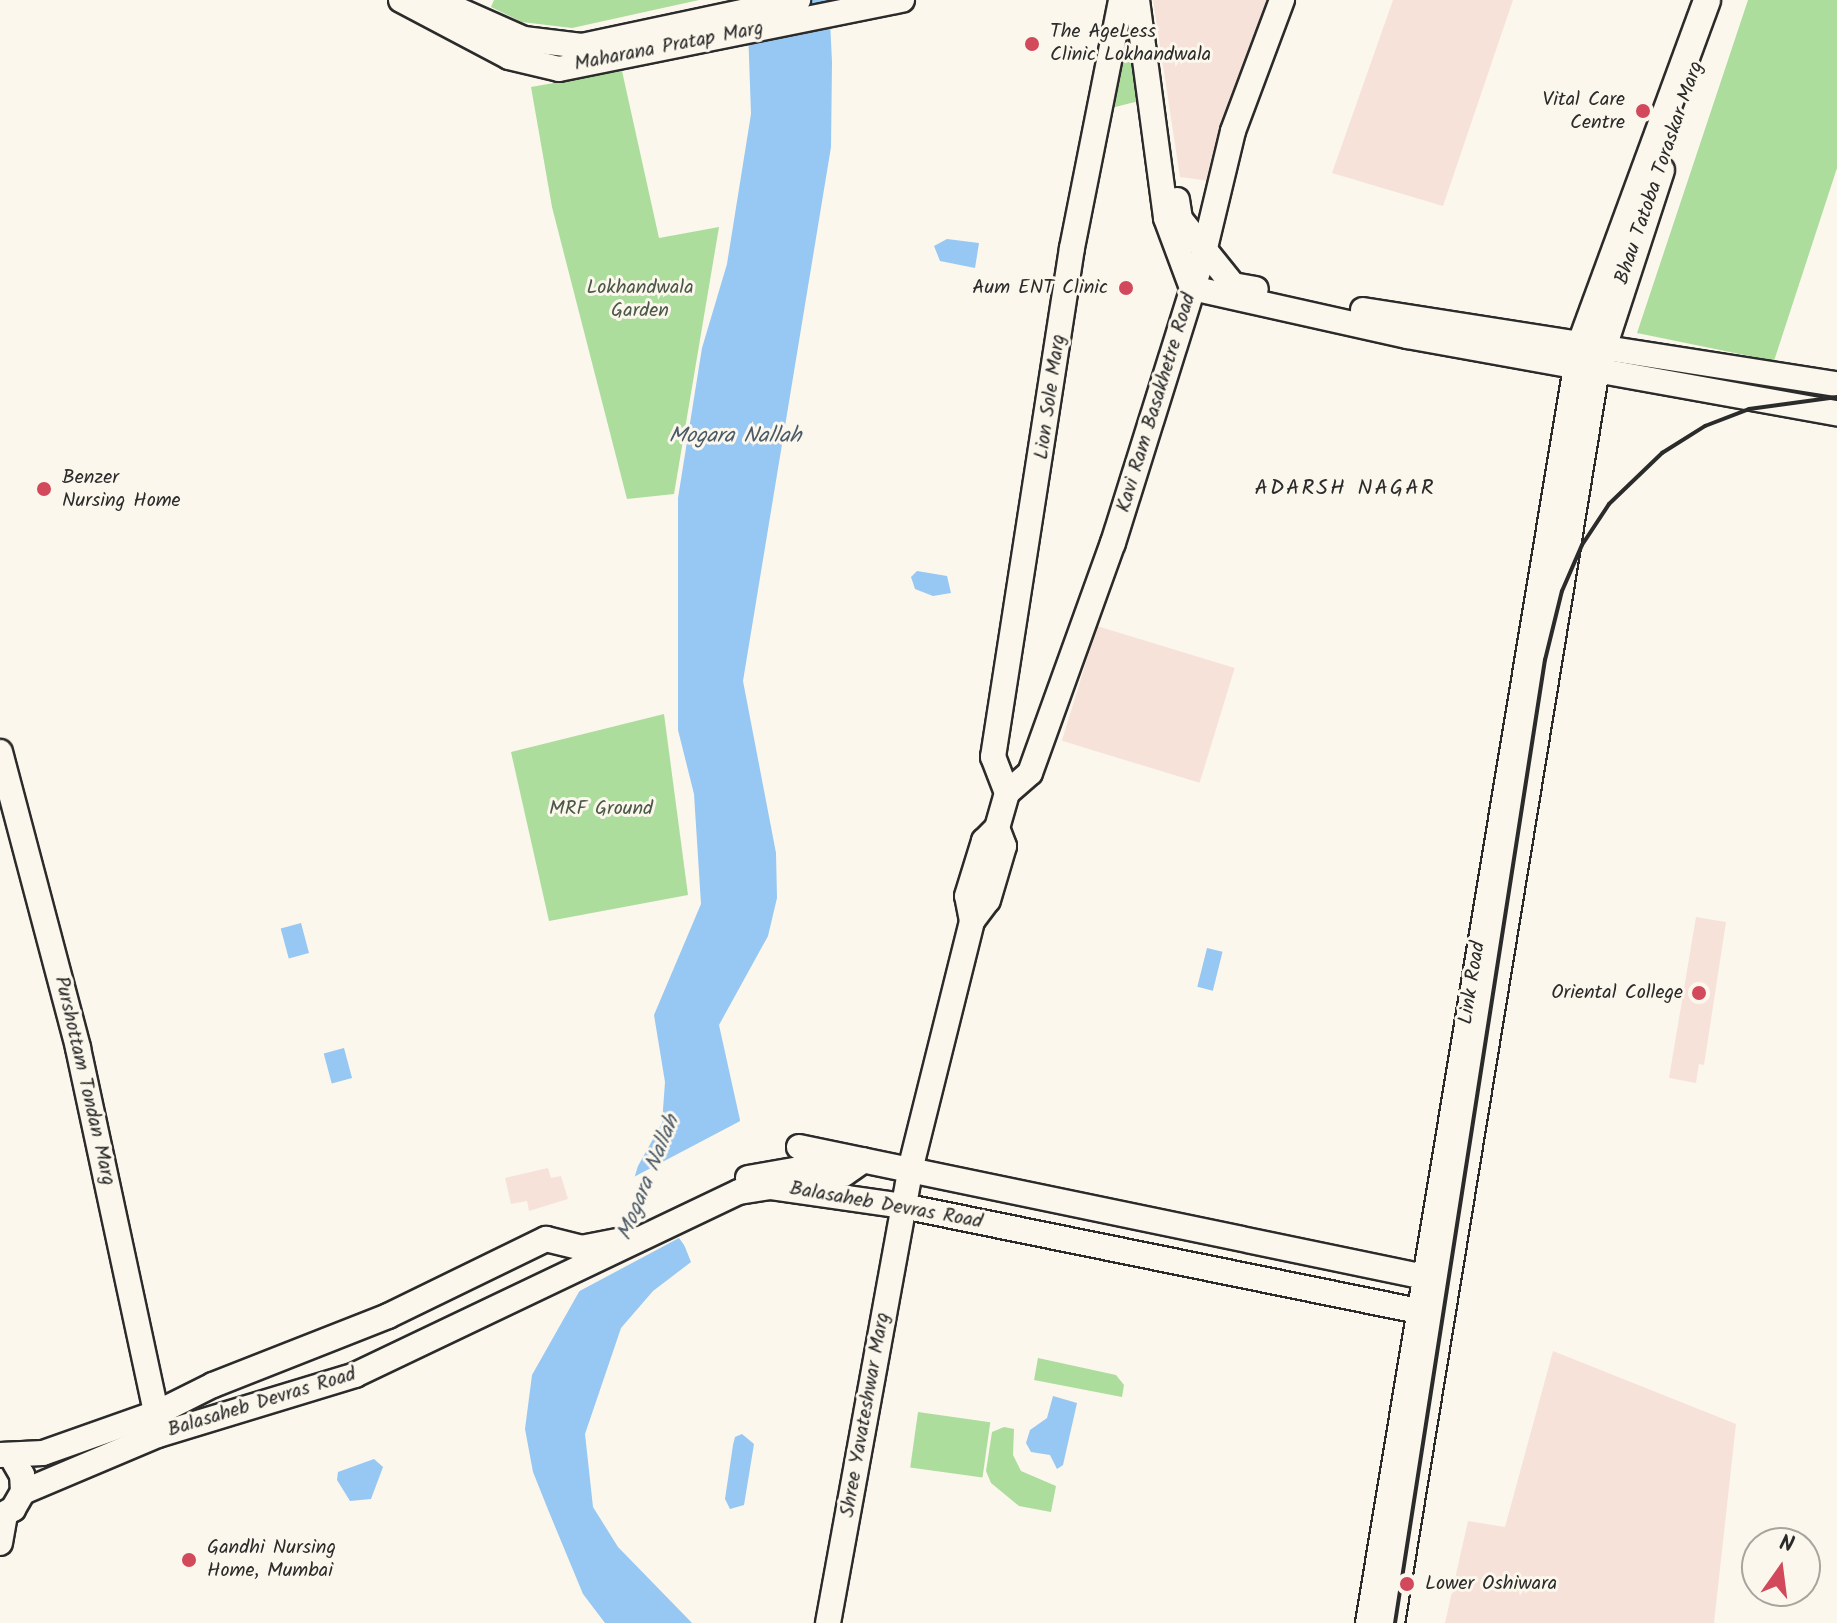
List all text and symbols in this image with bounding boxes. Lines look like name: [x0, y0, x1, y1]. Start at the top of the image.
street label: Maharana Pratap Marg: [572, 17, 766, 77]
place label: The AgeLess Clinic Lokhandwala: [1050, 20, 1211, 67]
marker: The AgeLess Clinic Lokhandwala: [1021, 33, 1043, 55]
street label: Bhau Tatoba Toraskar Marg: [1611, 58, 1709, 288]
place label: Vital Care Centre: [1543, 88, 1625, 135]
marker: Vital Care Centre: [1632, 100, 1654, 122]
place label: Aum ENT Clinic: [972, 276, 1108, 300]
park label: Lokhandwala Garden: [586, 277, 694, 324]
marker: Aum ENT Clinic: [1115, 277, 1137, 299]
street label: Kavi Ram Basakhetre Road: [1112, 290, 1202, 516]
street label: Lion Sole Marg: [1030, 333, 1072, 461]
water label: Mogara Nallah: [669, 424, 801, 450]
place label: Benzer Nursing Home: [62, 466, 181, 513]
district label: ADARSH NAGAR: [1255, 476, 1435, 502]
marker: Benzer Nursing Home: [33, 478, 55, 500]
park label: MRF Ground: [549, 797, 653, 821]
street label: Link Road: [1455, 940, 1491, 1026]
street label: Purshottam Tondan Marg: [48, 974, 120, 1188]
place label: Oriental College: [1551, 981, 1683, 1005]
marker: Oriental College: [1690, 984, 1708, 1002]
water label: Mogara Nallah: [612, 1112, 686, 1244]
street label: Balasaheb Devras Road: [788, 1177, 984, 1235]
street label: Shree Yavateshwar Marg: [836, 1311, 896, 1519]
street label: Balasaheb Devras Road: [165, 1363, 359, 1443]
north arrow: [1741, 1527, 1821, 1607]
text: N: [1775, 1527, 1797, 1564]
place label: Gandhi Nursing Home, Mumbai: [207, 1536, 336, 1583]
marker: Gandhi Nursing Home, Mumbai: [178, 1549, 200, 1571]
place label: Lower Oshiwara: [1425, 1572, 1557, 1596]
marker: Lower Oshiwara: [1396, 1573, 1418, 1595]

